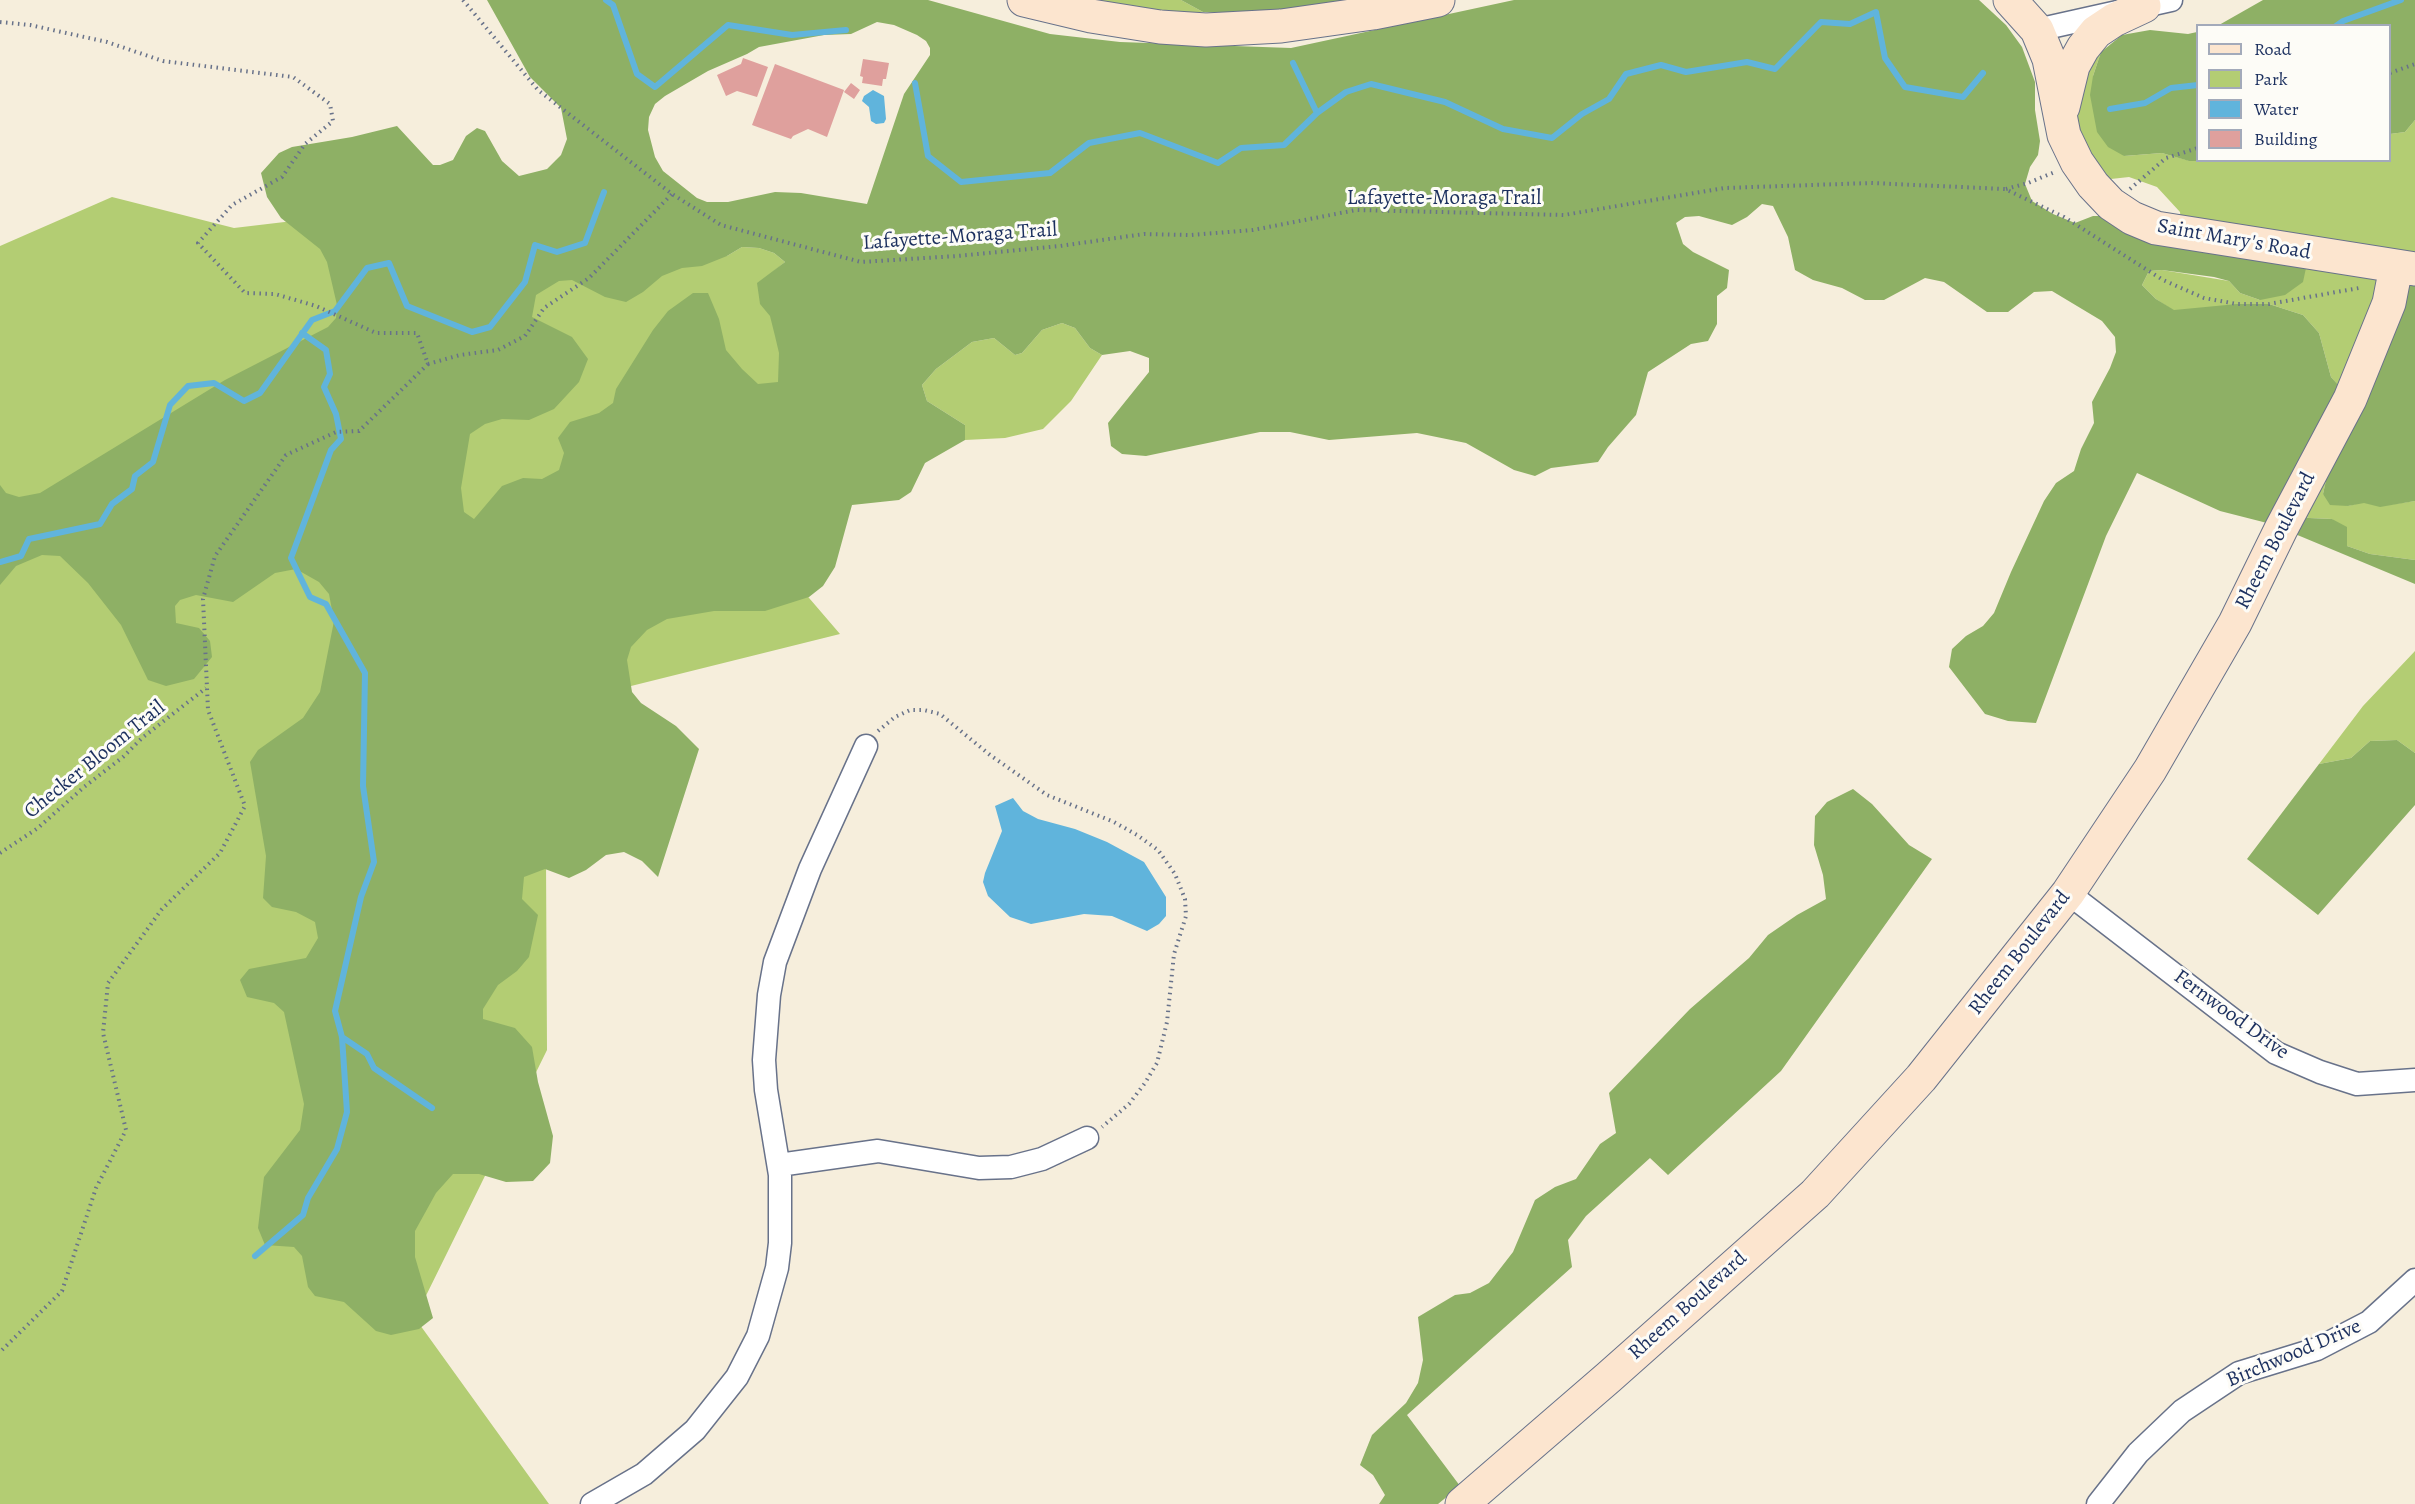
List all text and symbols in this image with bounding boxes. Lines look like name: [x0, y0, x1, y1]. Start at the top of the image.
legend: [2196, 24, 2391, 162]
text: Road: [2254, 37, 2291, 61]
text: Park: [2254, 67, 2288, 91]
text: Water: [2254, 97, 2299, 121]
text: Building: [2254, 127, 2318, 151]
street label: Lafayette-Moraga Trail: [1347, 186, 1541, 212]
street label: Saint Mary's Road: [2155, 214, 2313, 266]
street label: Lafayette-Moraga Trail: [862, 218, 1058, 256]
street label: Rheem Boulevard: [2231, 468, 2321, 614]
street label: Checker Bloom Trail: [19, 695, 171, 825]
street label: Rheem Boulevard: [1964, 886, 2076, 1020]
street label: Fernwood Drive: [2168, 965, 2294, 1065]
street label: Rheem Boulevard: [1624, 1246, 1752, 1366]
street label: Birchwood Drive: [2223, 1314, 2365, 1394]

